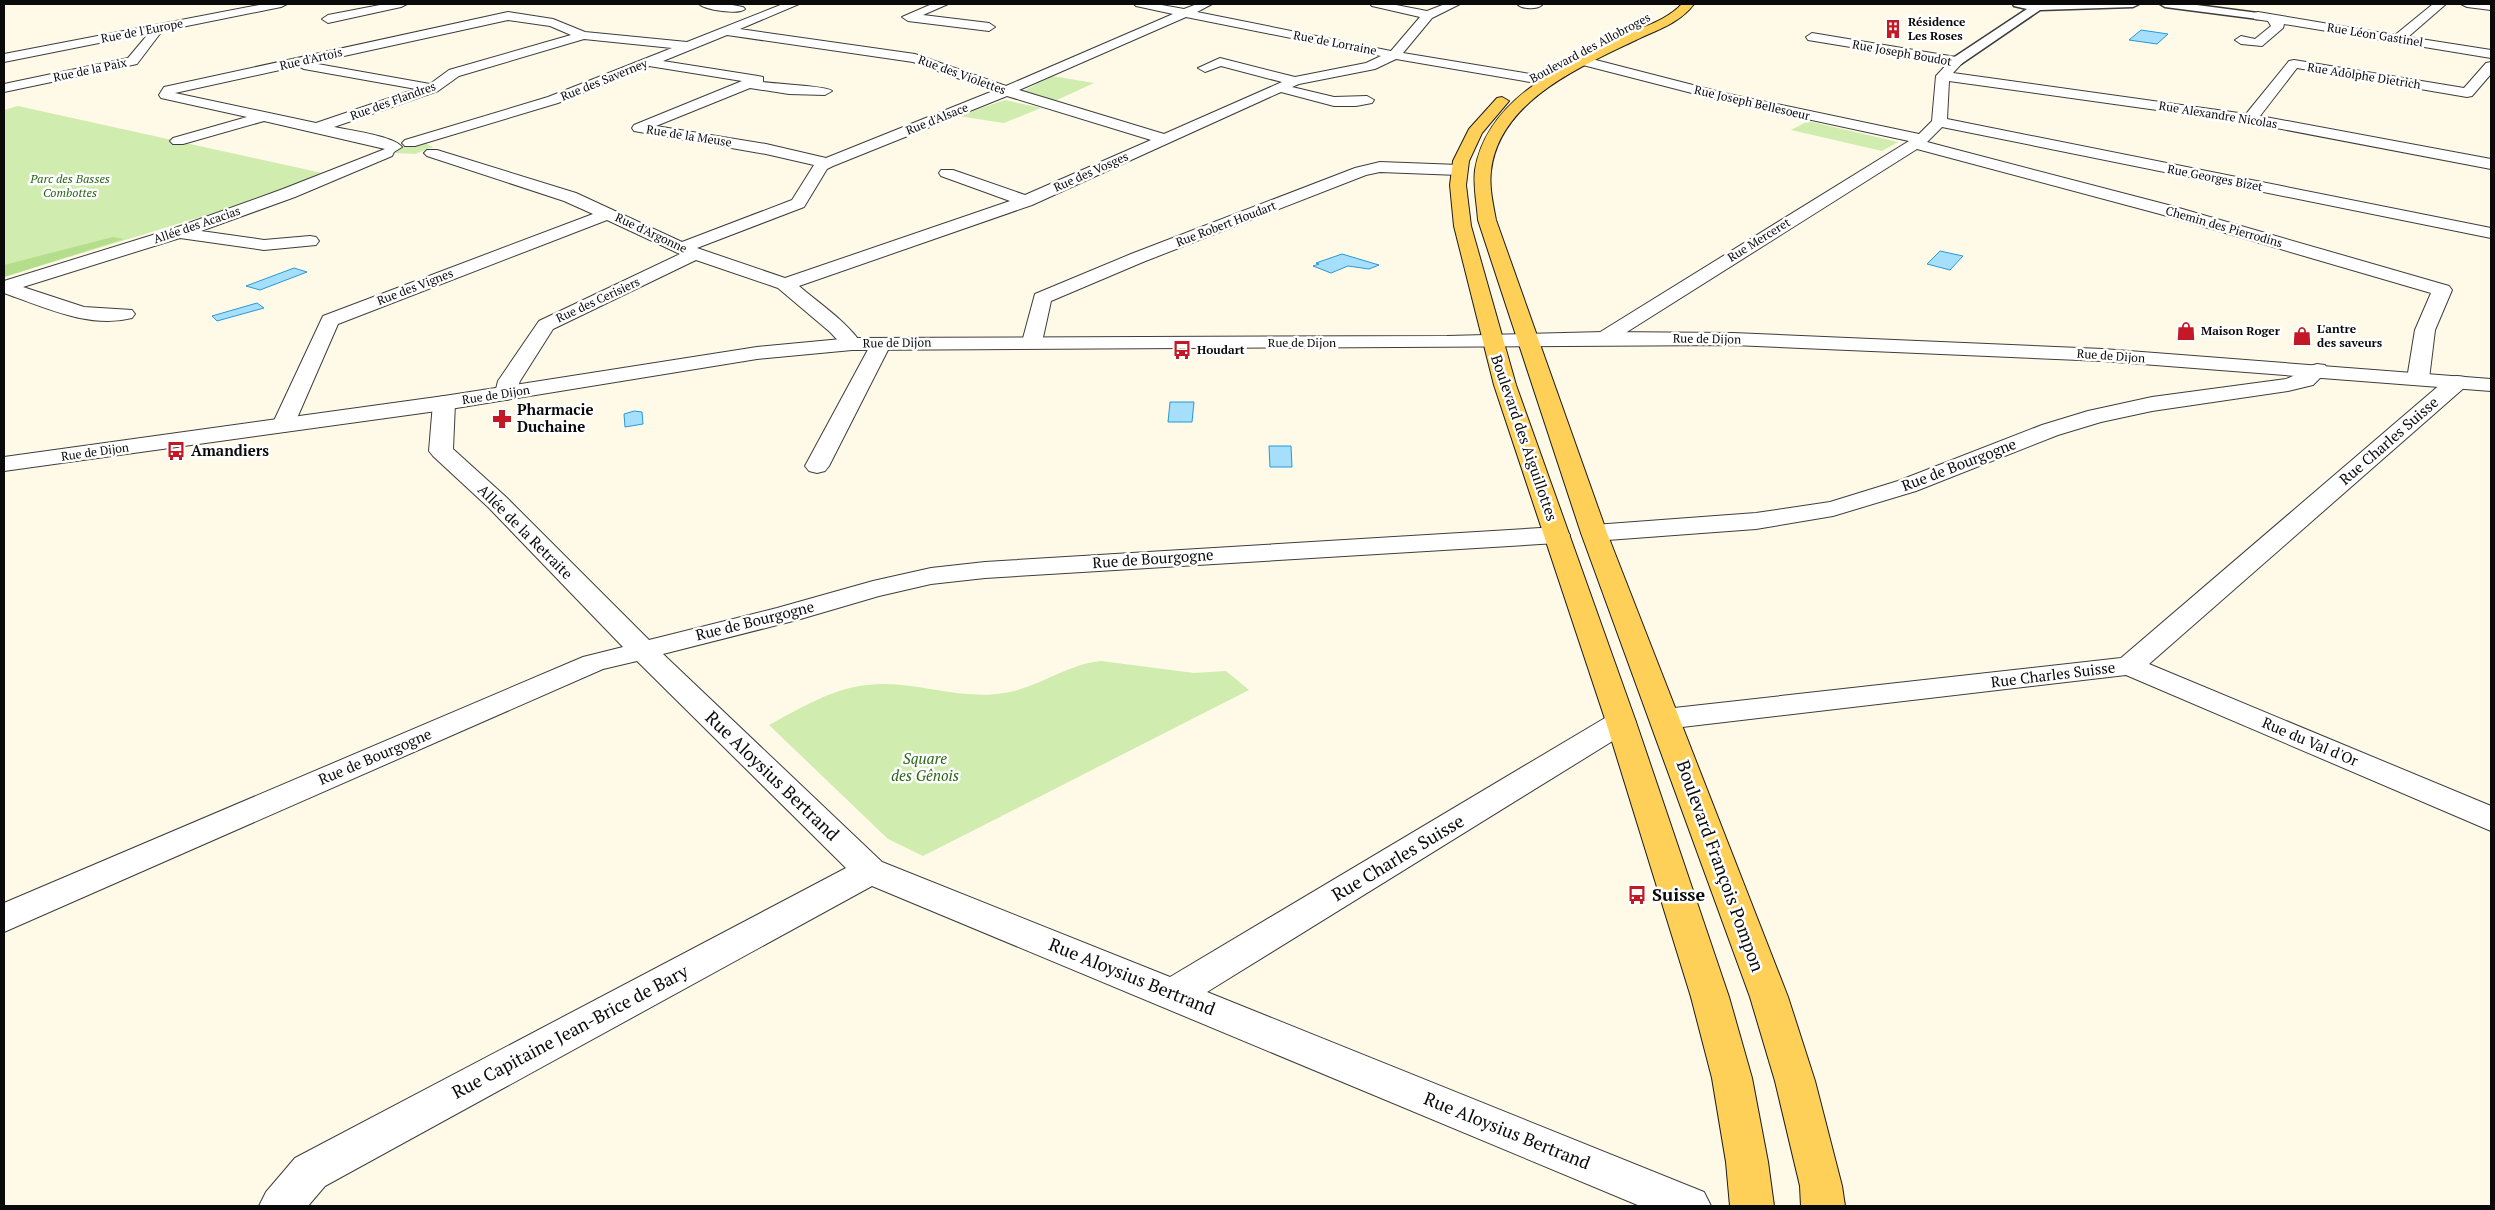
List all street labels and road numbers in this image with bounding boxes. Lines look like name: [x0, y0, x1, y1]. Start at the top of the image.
street label: Boulevard des Allobroges: [1527, 9, 1653, 86]
street label: Rue de l'Europe: [100, 15, 184, 46]
street label: Rue Léon Gastinel: [2326, 19, 2425, 50]
street label: Rue de Lorraine: [1292, 27, 1378, 58]
street label: Rue Joseph Boudot: [1851, 36, 1954, 69]
street label: Rue d'Artois: [278, 44, 344, 73]
street label: Rue des Violettes: [916, 52, 1008, 97]
street label: Rue de la Paix: [52, 54, 129, 85]
street label: Rue des Saverney: [558, 55, 650, 104]
street label: Rue Adolphe Dietrich: [2306, 59, 2422, 92]
street label: Rue des Flandres: [348, 78, 438, 123]
street label: Rue Joseph Bellesoeur: [1693, 82, 1812, 123]
street label: Rue Alexandre Nicolas: [2158, 98, 2278, 131]
street label: Rue d'Alsace: [904, 99, 970, 138]
street label: Rue de la Meuse: [645, 121, 733, 150]
street label: Rue des Vosges: [1051, 148, 1131, 195]
street label: Rue Georges Bizet: [2166, 161, 2265, 194]
street label: Rue Robert Houdart: [1174, 197, 1279, 250]
street label: Allée des Acacias: [151, 203, 242, 246]
street label: Chemin des Pierrodins: [2164, 203, 2284, 250]
street label: Rue d'Argonne: [613, 209, 689, 256]
street label: Rue Merceret: [1725, 214, 1793, 265]
street label: Rue des Vignes: [375, 265, 455, 308]
street label: Rue des Cerisiers: [554, 274, 642, 325]
street label: Rue de Dijon: [1673, 330, 1741, 347]
street label: Rue de Dijon: [863, 334, 931, 351]
street label: Rue de Dijon: [1268, 335, 1336, 350]
street label: Rue de Dijon: [2076, 346, 2146, 365]
street label: Boulevard des Aiguillottes: [1487, 352, 1563, 524]
street label: Rue de Dijon: [461, 382, 531, 407]
street label: Rue Charles Suisse: [2335, 392, 2442, 489]
street label: Rue de Bourgogne: [1898, 433, 2019, 495]
street label: Rue de Dijon: [60, 439, 130, 464]
street label: Allée de la Retraite: [474, 479, 578, 583]
street label: Rue de Bourgogne: [1092, 544, 1214, 572]
street label: Rue de Bourgogne: [693, 596, 816, 644]
street label: Rue Charles Suisse: [1990, 656, 2116, 692]
street label: Rue Aloysius Bertrand: [701, 705, 845, 846]
street label: Rue du Val d'Or: [2259, 712, 2362, 770]
street label: Rue de Bourgogne: [315, 723, 434, 789]
street label: Boulevard François Pompon: [1671, 756, 1771, 975]
street label: Rue Charles Suisse: [1327, 808, 1468, 906]
street label: Rue Aloysius Bertrand: [1046, 932, 1219, 1020]
street label: Rue Capitaine Jean-Brice de Bary: [447, 958, 693, 1104]
street label: Rue Aloysius Bertrand: [1421, 1086, 1594, 1174]

